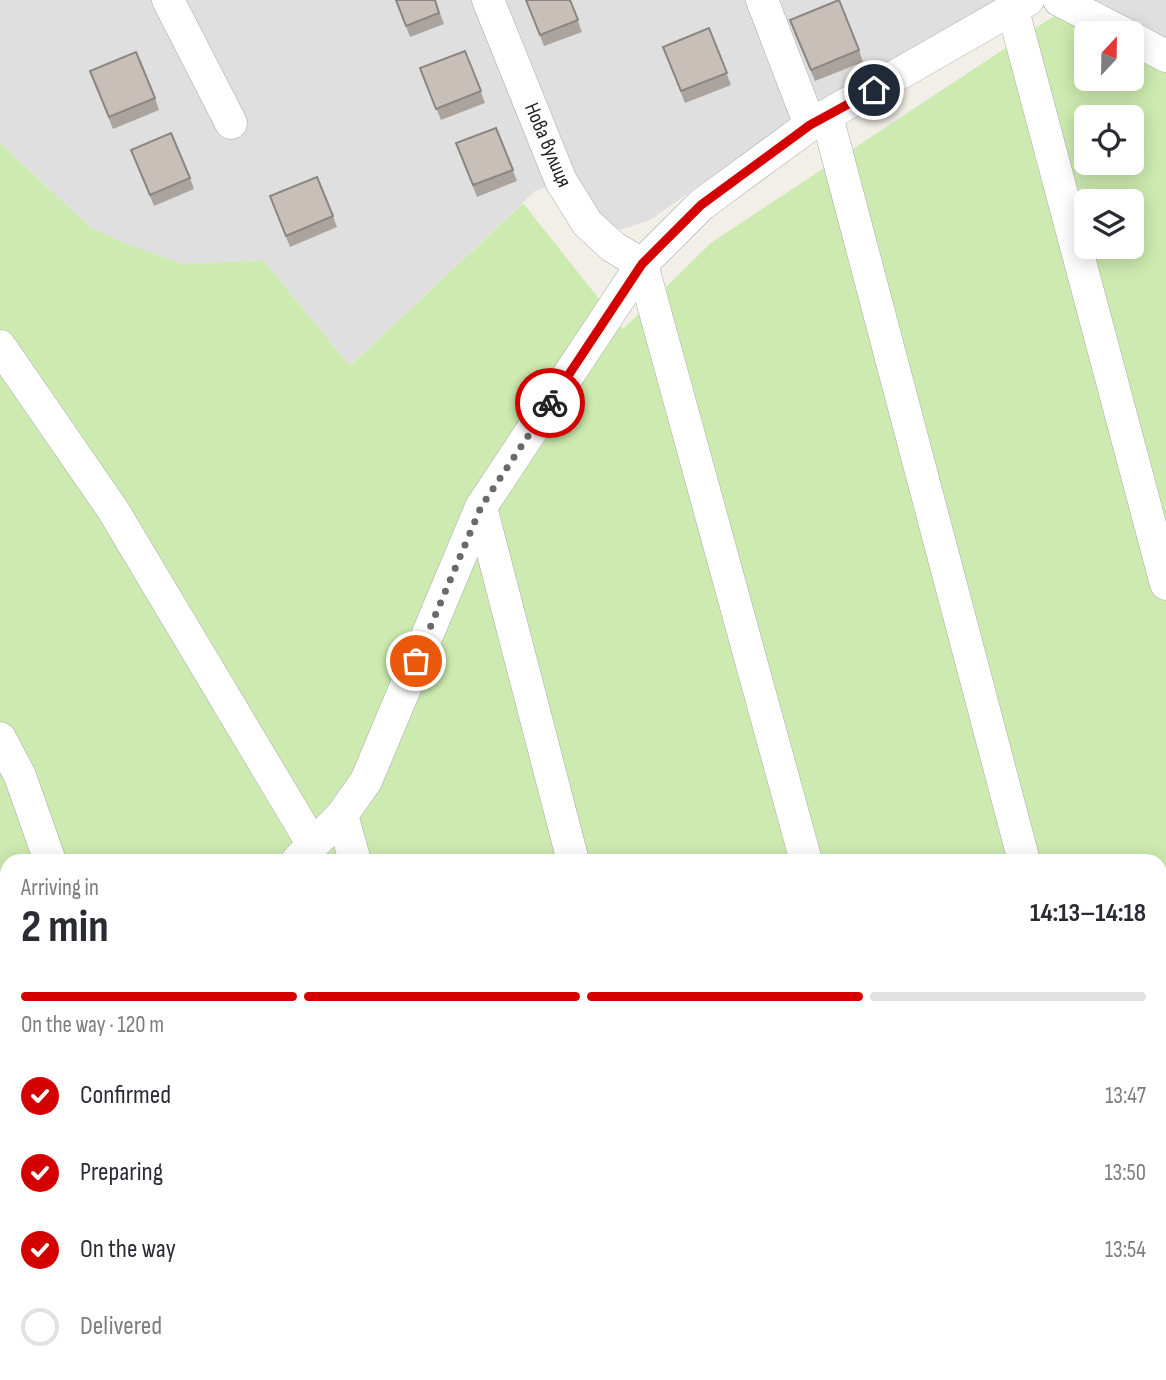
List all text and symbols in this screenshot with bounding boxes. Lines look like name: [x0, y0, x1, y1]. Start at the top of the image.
north arrow: [1074, 21, 1144, 91]
map controls: [1074, 21, 1144, 259]
pin: [844, 60, 904, 120]
icon: home: [855, 71, 893, 109]
street label: Нова вулиця: [519, 99, 577, 191]
button: locate: [1074, 105, 1144, 175]
button: layers: [1074, 189, 1144, 259]
courier: [515, 368, 585, 438]
icon: bike: [531, 384, 569, 422]
pin: [386, 631, 446, 691]
icon: bag: [397, 642, 435, 680]
text: Arriving in: [21, 874, 99, 902]
text: 14:13–14:18: [1030, 898, 1146, 929]
text: 2 min: [21, 900, 109, 955]
text: On the way · 120 m: [21, 1011, 164, 1039]
icon: check: [21, 1077, 59, 1115]
text: Confirmed: [80, 1080, 171, 1111]
text: 13:47: [1105, 1082, 1146, 1110]
icon: check: [21, 1154, 59, 1192]
text: Preparing: [80, 1157, 163, 1188]
text: 13:50: [1104, 1159, 1146, 1187]
icon: check: [21, 1231, 59, 1269]
text: On the way: [80, 1234, 176, 1265]
text: 13:54: [1105, 1236, 1146, 1264]
text: Delivered: [80, 1311, 162, 1342]

